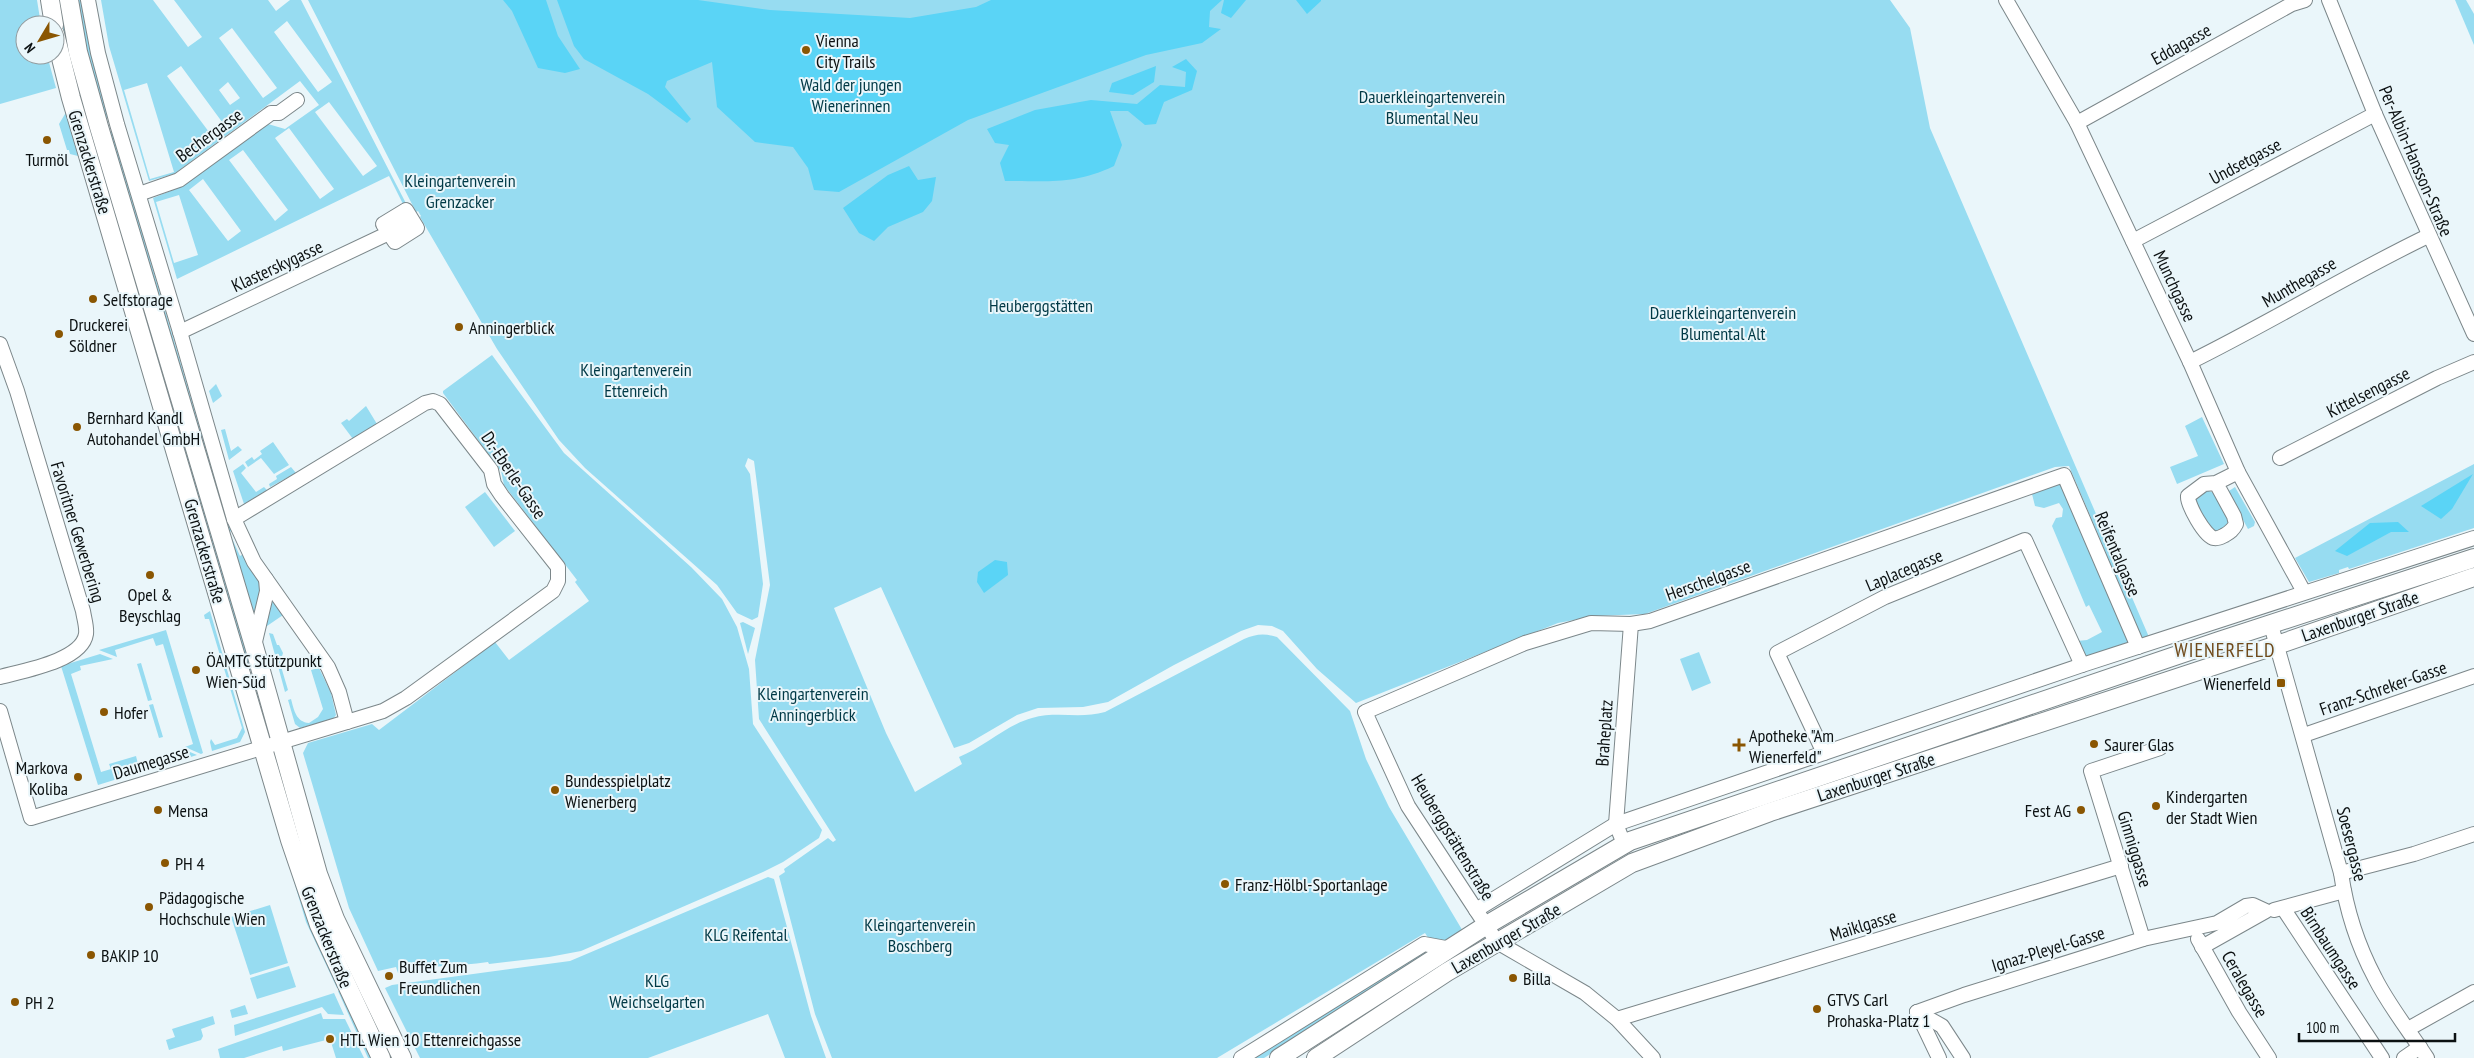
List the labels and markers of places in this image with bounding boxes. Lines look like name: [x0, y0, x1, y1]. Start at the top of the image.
place label: Vienna City Trails: [815, 29, 875, 73]
marker: Vienna City Trails: [800, 44, 812, 56]
marker: Turmöl: [41, 134, 53, 146]
place label: Turmöl: [26, 148, 69, 171]
place label: Selfstorage: [103, 288, 173, 311]
marker: Selfstorage: [87, 293, 99, 305]
place label: Druckerei Söldner: [69, 313, 128, 357]
place label: Anningerblick: [469, 316, 555, 339]
marker: Anningerblick: [453, 321, 465, 333]
marker: Druckerei Söldner: [53, 328, 65, 340]
place label: Bernhard Kandl Autohandel GmbH: [87, 406, 200, 450]
marker: Bernhard Kandl Autohandel GmbH: [71, 421, 83, 433]
marker: Opel & Beyschlag: [144, 569, 156, 581]
place label: Opel & Beyschlag: [119, 583, 181, 627]
place label: ÖAMTC Stützpunkt Wien-Süd: [206, 649, 322, 693]
marker: ÖAMTC Stützpunkt Wien-Süd: [190, 664, 202, 676]
place label: Wienerfeld: [2203, 672, 2271, 695]
marker: Wienerfeld: [2275, 677, 2287, 689]
place label: Hofer: [114, 701, 148, 724]
marker: Hofer: [98, 706, 110, 718]
place label: Apotheke "Am Wienerfeld": [1749, 724, 1834, 768]
place label: Saurer Glas: [2104, 733, 2174, 756]
marker: Saurer Glas: [2088, 738, 2100, 750]
marker: Apotheke "Am Wienerfeld": [1733, 739, 1745, 751]
place label: Markova Koliba: [16, 756, 68, 800]
place label: Bundesspielplatz Wienerberg: [565, 769, 671, 813]
marker: Markova Koliba: [72, 771, 84, 783]
marker: Bundesspielplatz Wienerberg: [549, 784, 561, 796]
place label: Kindergarten der Stadt Wien: [2166, 785, 2257, 829]
place label: Mensa: [168, 799, 208, 822]
place label: Fest AG: [2025, 799, 2071, 822]
marker: Kindergarten der Stadt Wien: [2150, 800, 2162, 812]
marker: Mensa: [152, 804, 164, 816]
marker: Fest AG: [2075, 804, 2087, 816]
place label: PH 4: [175, 852, 205, 875]
marker: PH 4: [159, 857, 171, 869]
place label: Franz-Hölbl-Sportanlage: [1235, 873, 1388, 896]
marker: Franz-Hölbl-Sportanlage: [1219, 878, 1231, 890]
place label: Pädagogische Hochschule Wien: [159, 886, 265, 930]
marker: Pädagogische Hochschule Wien: [143, 901, 155, 913]
place label: BAKIP 10: [101, 944, 159, 967]
marker: BAKIP 10: [85, 949, 97, 961]
place label: Buffet Zum Freundlichen: [399, 955, 480, 999]
place label: Billa: [1523, 967, 1551, 990]
marker: Buffet Zum Freundlichen: [383, 970, 395, 982]
marker: Billa: [1507, 972, 1519, 984]
place label: GTVS Carl Prohaska-Platz 1: [1827, 988, 1930, 1032]
place label: PH 2: [25, 991, 55, 1014]
marker: PH 2: [9, 996, 21, 1008]
marker: GTVS Carl Prohaska-Platz 1: [1811, 1003, 1823, 1015]
place label: HTL Wien 10 Ettenreichgasse: [340, 1028, 521, 1051]
marker: HTL Wien 10 Ettenreichgasse: [324, 1033, 336, 1045]

